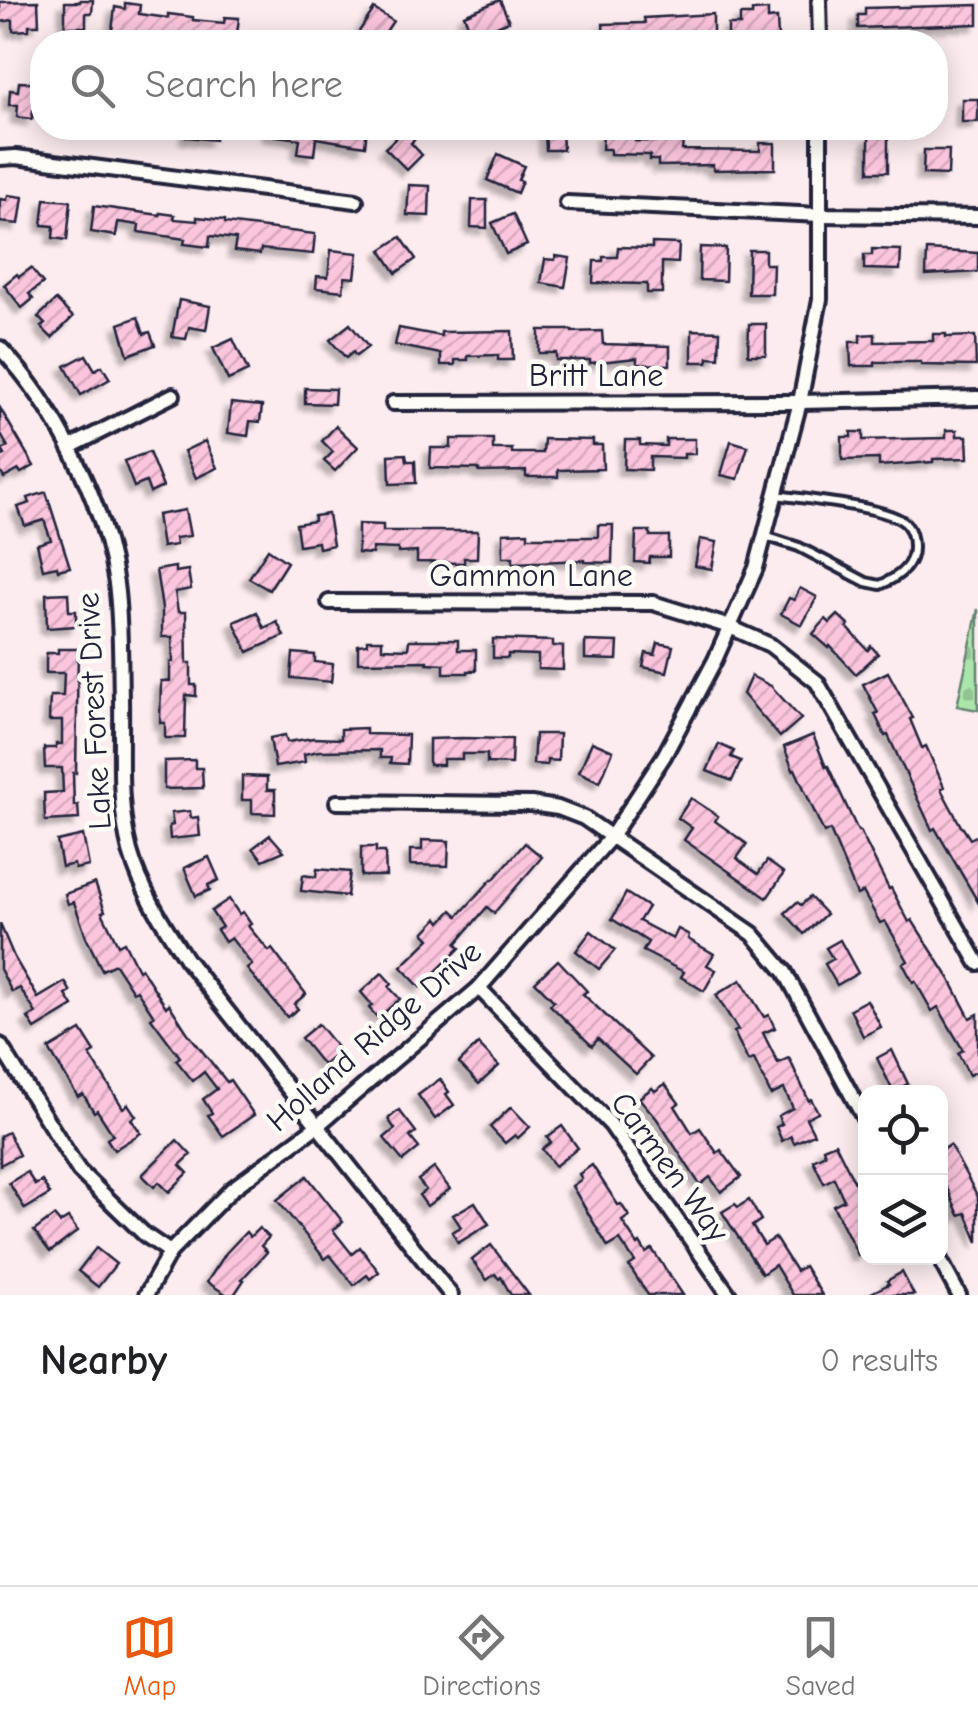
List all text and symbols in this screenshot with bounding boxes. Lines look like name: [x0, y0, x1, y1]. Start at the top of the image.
search box: [30, 30, 948, 140]
icon: search: [65, 58, 120, 113]
text: Search here: [145, 63, 343, 107]
street label: Britt Lane: [529, 357, 663, 394]
street label: Gammon Lane: [429, 557, 633, 594]
street label: Lake Forest Drive: [69, 592, 119, 830]
street label: Holland Ridge Drive: [259, 933, 489, 1139]
street label: Carmen Way: [603, 1085, 737, 1250]
map controls: [858, 1085, 948, 1265]
button: locate: [858, 1085, 948, 1175]
button: layers: [858, 1175, 948, 1265]
text: Nearby: [40, 1336, 167, 1385]
text: 0 results: [821, 1342, 938, 1379]
tab: Map: [122, 1610, 177, 1702]
tab: Directions: [422, 1610, 541, 1702]
tab: Saved: [786, 1610, 856, 1702]

